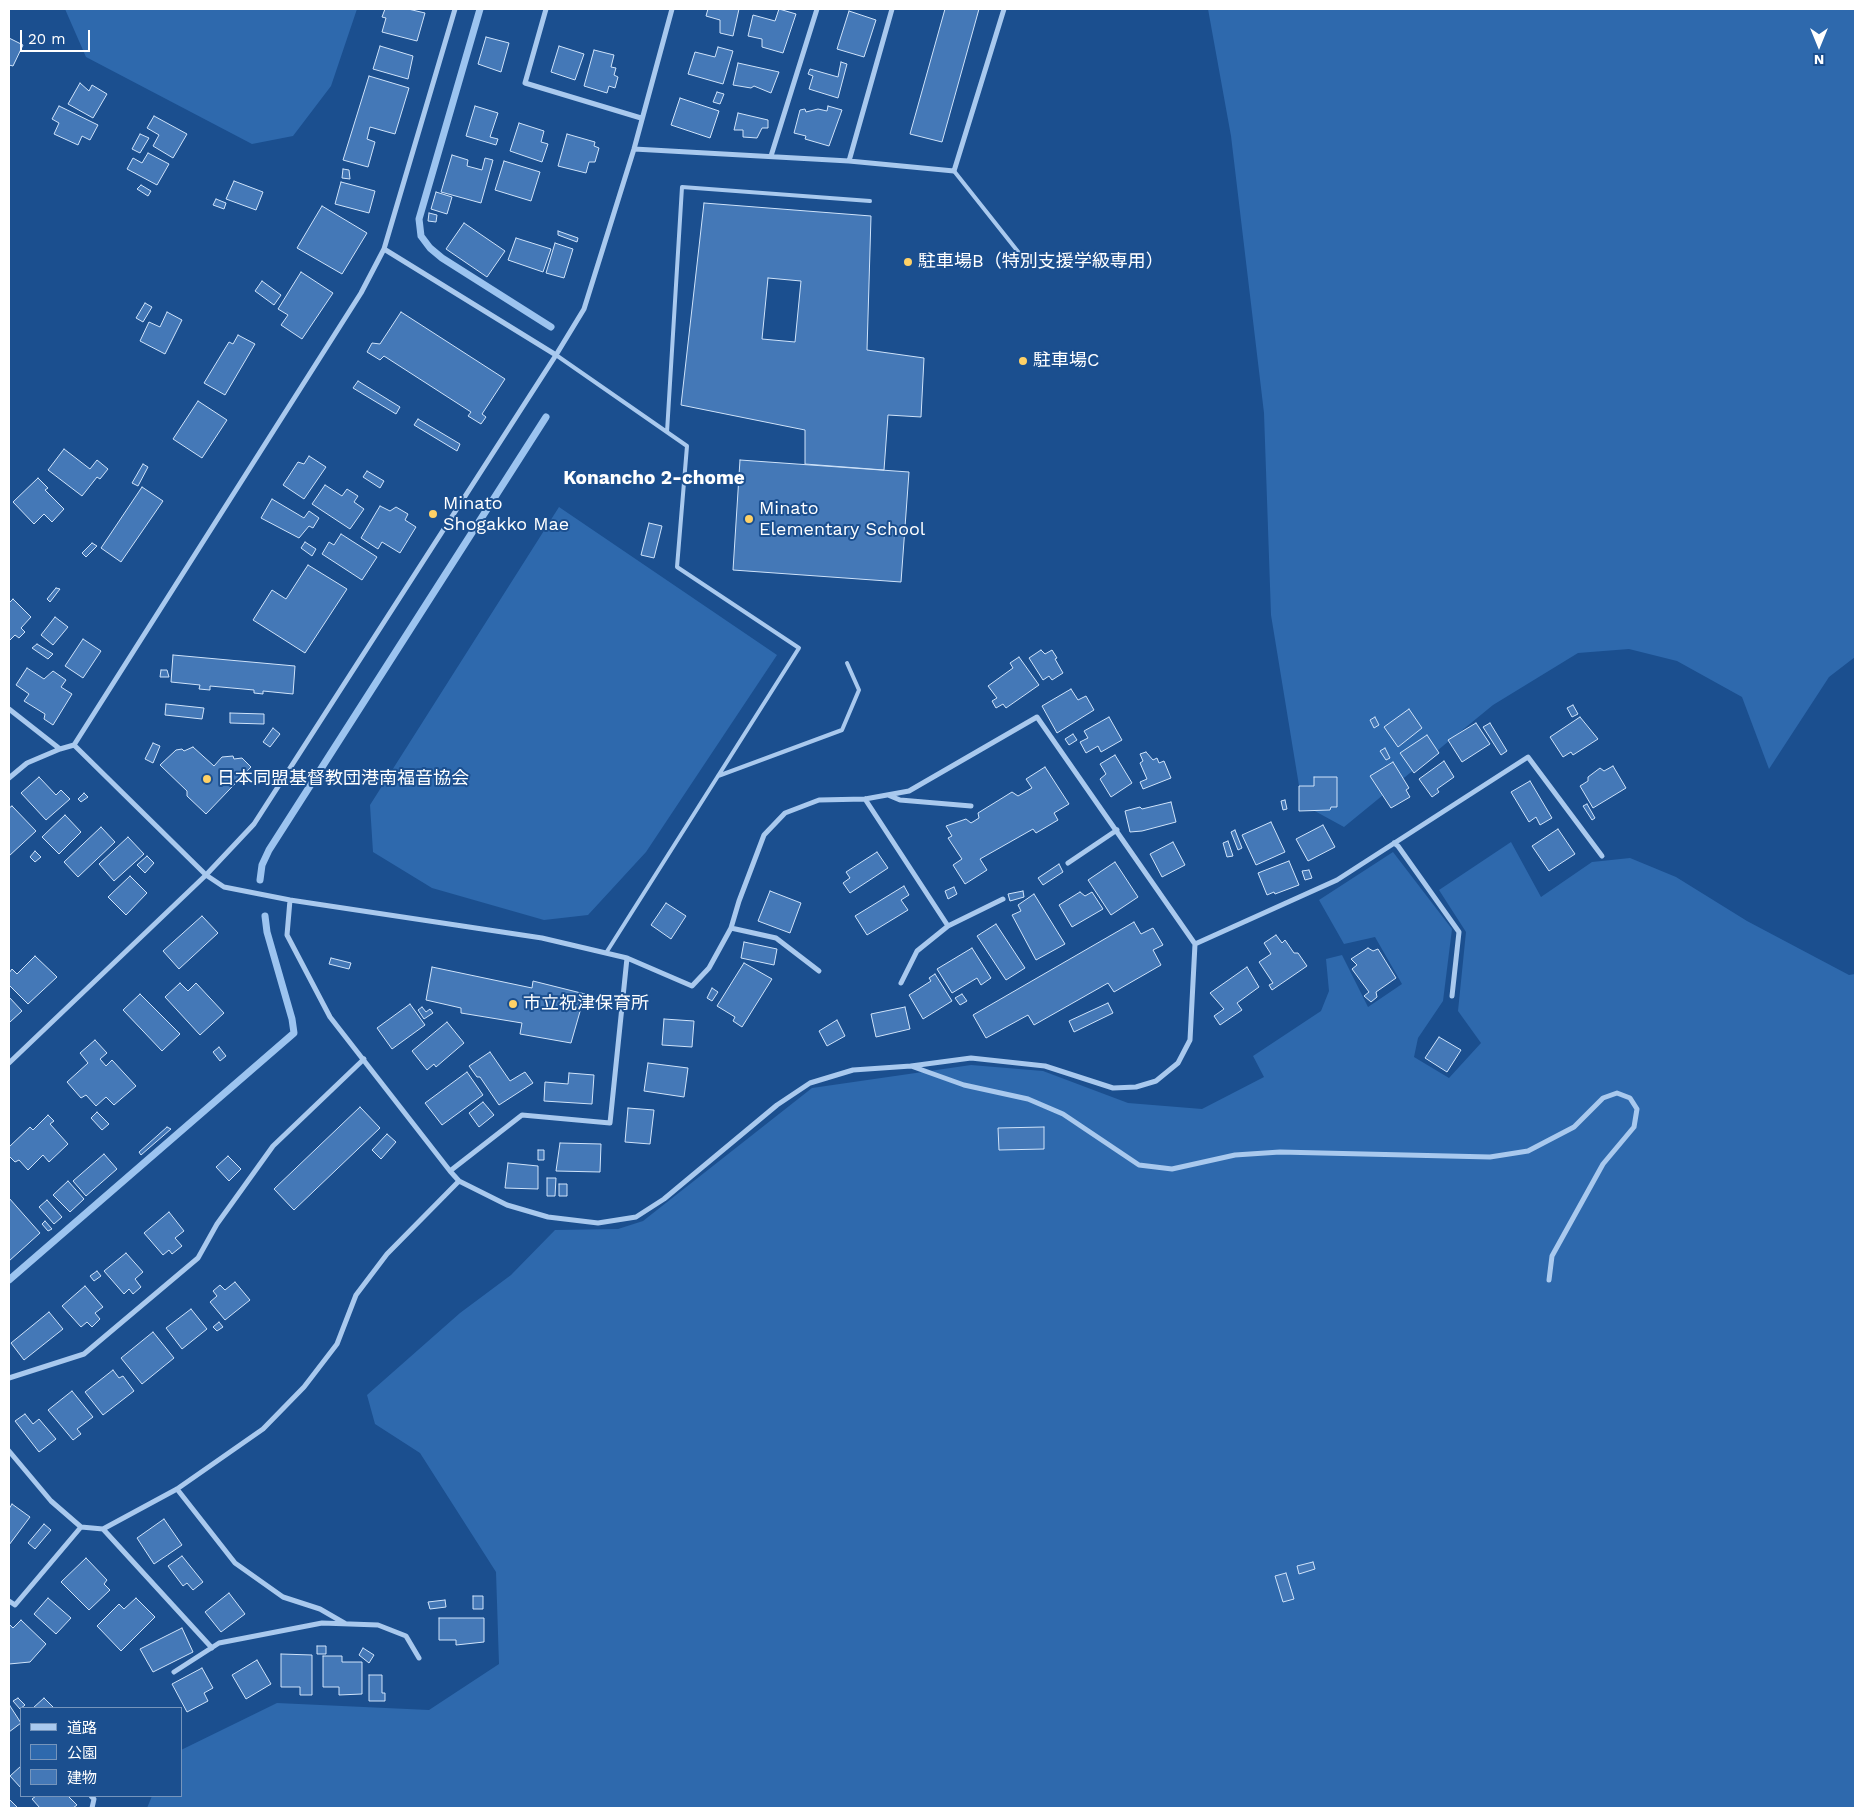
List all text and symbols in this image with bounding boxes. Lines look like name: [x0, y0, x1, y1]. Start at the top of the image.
scale bar: [22, 20, 92, 52]
north arrow: [1794, 20, 1844, 70]
text: 20 m: [28, 30, 66, 48]
text: N: [1814, 52, 1824, 68]
place label: 駐車場B（特別支援学級専用）: [918, 251, 1164, 273]
marker: 駐車場B（特別支援学級専用）: [902, 256, 914, 268]
place label: 駐車場C: [1033, 350, 1099, 372]
marker: 駐車場C: [1017, 355, 1029, 367]
district label: Konancho 2-chome: [563, 467, 745, 489]
place label: Minato Shogakko Mae: [443, 493, 569, 536]
place label: Minato Elementary School: [759, 498, 925, 540]
marker: Minato Shogakko Mae: [427, 508, 439, 520]
marker: Minato Elementary School: [743, 513, 755, 525]
place label: 日本同盟基督教団港南福音協会: [217, 768, 469, 790]
marker: 日本同盟基督教団港南福音協会: [201, 773, 213, 785]
place label: 市立祝津保育所: [523, 993, 649, 1015]
marker: 市立祝津保育所: [507, 998, 519, 1010]
legend: [20, 1707, 182, 1797]
text: 道路: [67, 1719, 97, 1737]
text: 公園: [67, 1744, 97, 1762]
text: 建物: [67, 1769, 97, 1787]

